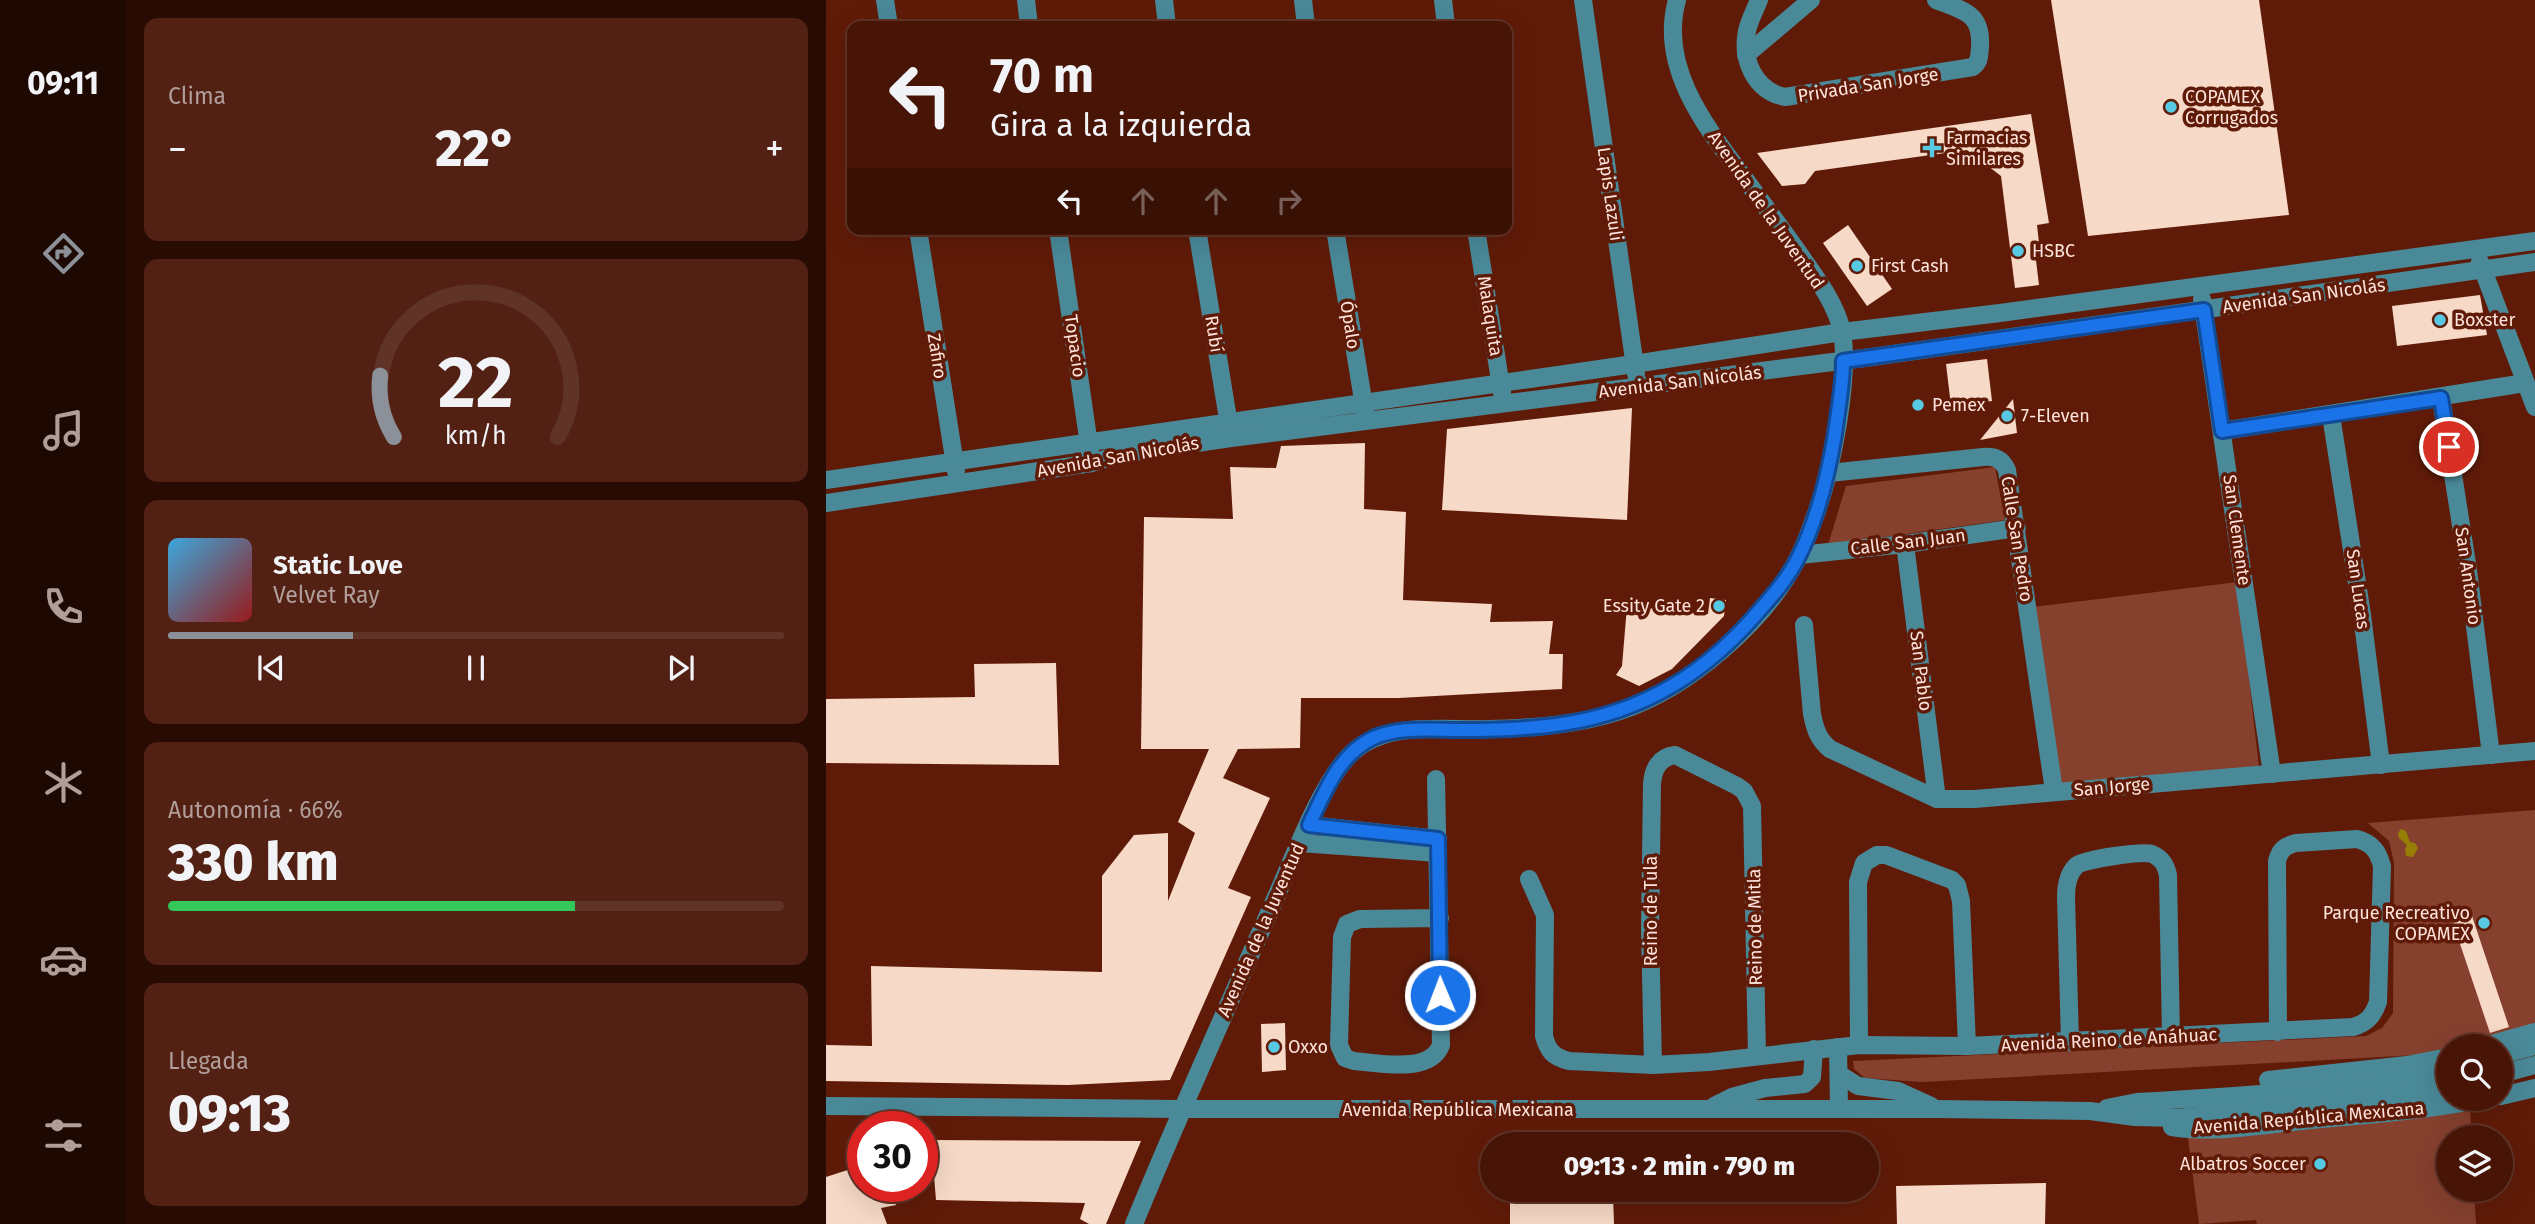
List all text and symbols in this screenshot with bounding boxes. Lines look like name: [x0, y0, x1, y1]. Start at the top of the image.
text: 70 m: [990, 46, 1094, 105]
icon: left: [875, 49, 966, 140]
street label: Privada San Jorge: [1796, 63, 1940, 107]
text: 09:11: [27, 64, 99, 102]
text: Clima: [168, 82, 226, 110]
place label: COPAMEX Corrugados: [2185, 86, 2278, 129]
marker: COPAMEX Corrugados: [2163, 99, 2179, 115]
text: Gira a la izquierda: [990, 106, 1252, 144]
text: 22°: [435, 117, 517, 180]
text: −: [168, 126, 187, 172]
text: +: [765, 126, 784, 172]
street label: Avenida de la Juventud: [1703, 127, 1829, 293]
place label: Farmacias Similares: [1946, 127, 2027, 170]
marker: Farmacias Similares: [1924, 140, 1940, 156]
street label: Lapis Lazuli: [1593, 146, 1627, 242]
icon: left: [1051, 182, 1089, 220]
icon: ahead: [1124, 182, 1162, 220]
icon: ahead: [1197, 182, 1235, 220]
icon: right: [1270, 182, 1308, 220]
icon: directions: [39, 229, 88, 278]
place label: HSBC: [2032, 240, 2075, 262]
marker: HSBC: [2010, 243, 2026, 259]
place label: First Cash: [1871, 255, 1949, 277]
marker: First Cash: [1849, 258, 1865, 274]
street label: Malaquita: [1473, 274, 1507, 358]
street label: Avenida San Nicolás: [2221, 274, 2387, 318]
street label: Ópalo: [1335, 299, 1365, 351]
place label: Boxster: [2454, 309, 2515, 331]
marker: Boxster: [2432, 312, 2448, 328]
street label: Topacio: [1060, 313, 1090, 379]
street label: Rubí: [1200, 314, 1228, 354]
street label: Zafiro: [923, 331, 951, 381]
text: 22: [438, 339, 514, 426]
street label: Avenida San Nicolás: [1597, 361, 1763, 403]
place label: Pemex: [1932, 394, 1986, 416]
marker: Pemex: [1910, 397, 1926, 413]
place label: 7-Eleven: [2021, 405, 2090, 427]
icon: music: [39, 406, 88, 455]
marker: 7-Eleven: [1999, 408, 2015, 424]
pin: [2419, 417, 2479, 477]
text: km/h: [445, 421, 507, 451]
icon: arrive: [2430, 428, 2468, 466]
street label: Avenida San Nicolás: [1035, 432, 1201, 482]
street label: San Clemente: [2218, 473, 2256, 587]
street label: Calle San Pedro: [1996, 475, 2038, 603]
street label: Calle San Juan: [1849, 524, 1967, 560]
street label: San Antonio: [2450, 526, 2486, 626]
street label: San Lucas: [2342, 548, 2374, 630]
text: Static Love: [273, 550, 403, 581]
text: Velvet Ray: [273, 581, 380, 609]
icon: phone: [39, 582, 88, 631]
place label: Essity Gate 2: [1603, 595, 1705, 617]
marker: Essity Gate 2: [1711, 598, 1727, 614]
street label: San Pablo: [1905, 630, 1937, 712]
icon: previous: [252, 649, 290, 687]
icon: pause: [457, 649, 495, 687]
icon: next: [662, 649, 700, 687]
icon: climate: [39, 758, 88, 807]
street label: San Jorge: [2073, 773, 2151, 801]
text: Autonomía · 66%: [168, 796, 343, 824]
text: 330 km: [168, 831, 339, 894]
street label: Avenida de la Juventud: [1213, 840, 1309, 1020]
street label: Reino de Tula: [1640, 856, 1662, 966]
street label: Reino de Mitla: [1743, 868, 1767, 986]
place label: Parque Recreativo COPAMEX: [2323, 902, 2470, 945]
marker: Parque Recreativo COPAMEX: [2476, 915, 2492, 931]
icon: car: [39, 935, 88, 984]
position arrow: [1403, 958, 1477, 1032]
street label: Avenida Reino de Anáhuac: [2000, 1023, 2218, 1057]
map controls: [2436, 1034, 2513, 1202]
button: search: [2436, 1034, 2513, 1111]
place label: Oxxo: [1288, 1036, 1328, 1058]
marker: Oxxo: [1266, 1039, 1282, 1055]
text: Llegada: [168, 1047, 249, 1075]
text: 09:13: [168, 1082, 291, 1145]
street label: Avenida República Mexicana: [2193, 1097, 2425, 1139]
street label: Avenida República Mexicana: [1342, 1099, 1574, 1121]
icon: filters: [39, 1111, 88, 1160]
speed limit sign: 30: [847, 1111, 938, 1202]
button: layers: [2436, 1125, 2513, 1202]
text: 09:13 · 2 min · 790 m: [1564, 1151, 1795, 1182]
place label: Albatros Soccer: [2180, 1153, 2306, 1175]
marker: Albatros Soccer: [2312, 1156, 2328, 1172]

